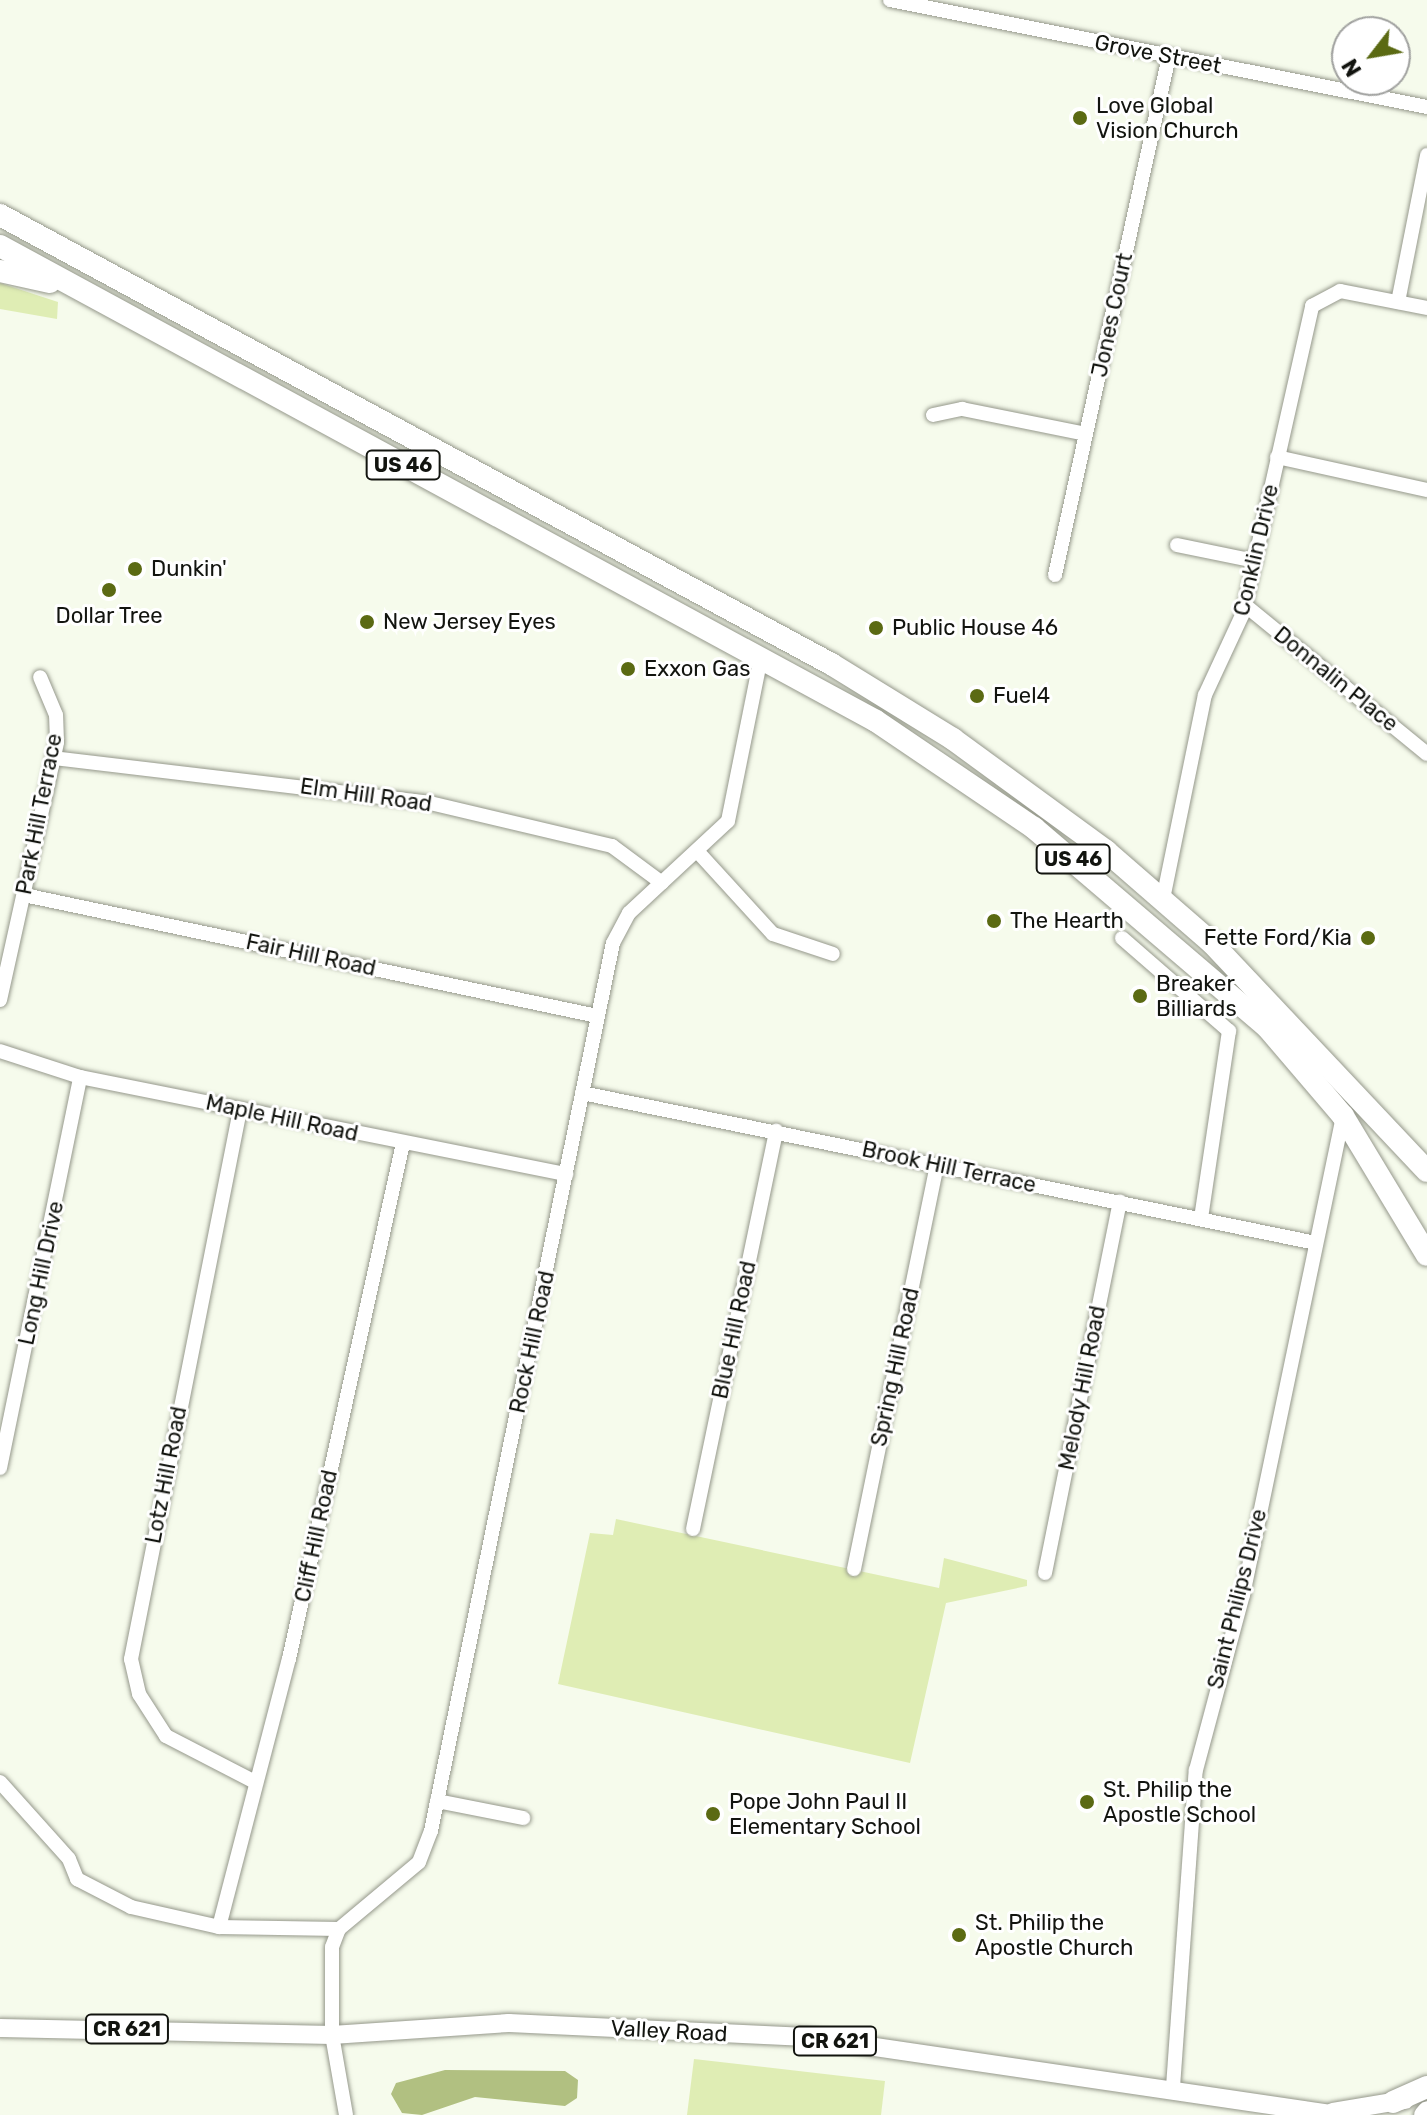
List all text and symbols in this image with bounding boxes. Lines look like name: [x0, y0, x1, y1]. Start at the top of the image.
north arrow: [1331, 16, 1411, 96]
street label: Grove Street: [1092, 29, 1224, 79]
text: N: [1336, 54, 1367, 81]
place label: Love Global Vision Church: [1096, 92, 1239, 144]
marker: Love Global Vision Church: [1071, 109, 1089, 127]
street label: Jones Court: [1086, 250, 1138, 380]
road number: US 46: [365, 449, 441, 481]
street label: Conklin Drive: [1228, 482, 1284, 618]
place label: Dunkin': [151, 556, 227, 582]
marker: Dunkin': [126, 560, 144, 578]
marker: Dollar Tree: [100, 581, 118, 599]
place label: Dollar Tree: [55, 603, 163, 629]
place label: New Jersey Eyes: [383, 609, 557, 635]
marker: New Jersey Eyes: [358, 613, 376, 631]
place label: Public House 46: [892, 615, 1058, 641]
marker: Public House 46: [867, 619, 885, 637]
street label: Donnalin Place: [1269, 621, 1403, 737]
place label: Exxon Gas: [644, 656, 750, 682]
marker: Exxon Gas: [619, 660, 637, 678]
place label: Fuel4: [993, 683, 1050, 709]
marker: Fuel4: [968, 687, 986, 705]
street label: Park Hill Terrace: [10, 731, 68, 897]
street label: Elm Hill Road: [298, 773, 434, 817]
road number: US 46: [1035, 843, 1111, 875]
place label: The Hearth: [1010, 908, 1124, 934]
marker: The Hearth: [985, 912, 1003, 930]
place label: Fette Ford/Kia: [1204, 925, 1352, 951]
street label: Fair Hill Road: [243, 928, 379, 982]
marker: Fette Ford/Kia: [1359, 929, 1377, 947]
place label: Breaker Billiards: [1156, 970, 1237, 1022]
marker: Breaker Billiards: [1131, 987, 1149, 1005]
street label: Maple Hill Road: [203, 1089, 361, 1147]
street label: Brook Hill Terrace: [859, 1136, 1039, 1198]
street label: Long Hill Drive: [13, 1199, 69, 1347]
street label: Blue Hill Road: [707, 1259, 761, 1401]
street label: Rock Hill Road: [504, 1268, 560, 1416]
street label: Spring Hill Road: [865, 1285, 925, 1449]
street label: Melody Hill Road: [1053, 1303, 1111, 1473]
street label: Lotz Hill Road: [140, 1404, 192, 1546]
street label: Cliff Hill Road: [289, 1467, 343, 1605]
street label: Saint Philips Drive: [1202, 1506, 1272, 1692]
place label: St. Philip the Apostle School: [1103, 1776, 1256, 1828]
place label: Pope John Paul II Elementary School: [729, 1788, 922, 1840]
marker: St. Philip the Apostle School: [1078, 1793, 1096, 1811]
marker: Pope John Paul II Elementary School: [704, 1805, 722, 1823]
place label: St. Philip the Apostle Church: [975, 1909, 1133, 1960]
marker: St. Philip the Apostle Church: [950, 1926, 968, 1944]
road number: CR 621: [83, 2013, 171, 2045]
street label: Valley Road: [610, 2015, 728, 2047]
road number: CR 621: [791, 2025, 879, 2057]

